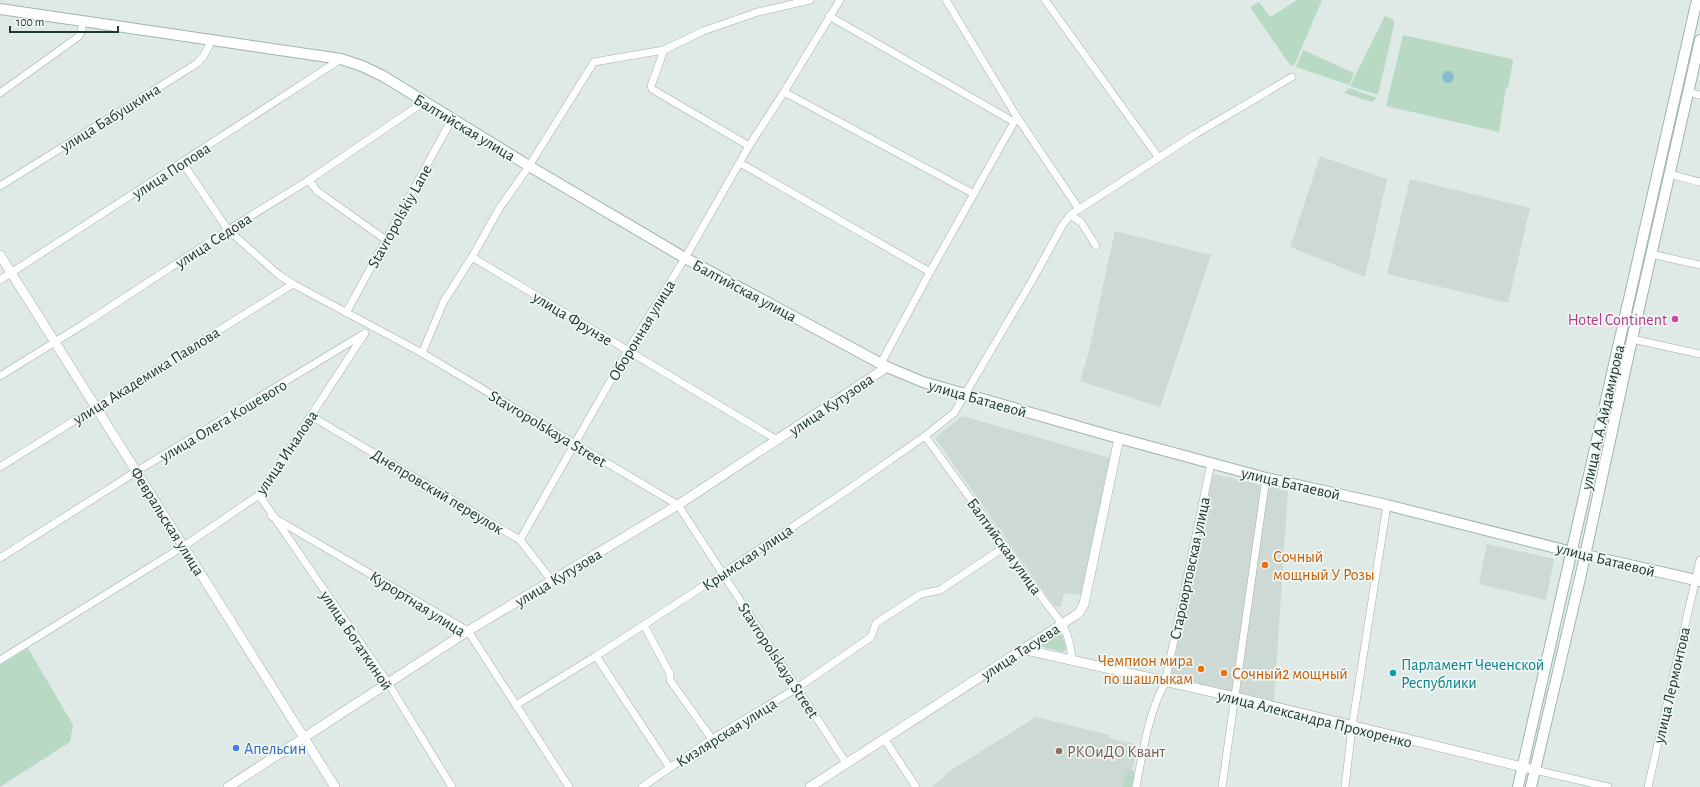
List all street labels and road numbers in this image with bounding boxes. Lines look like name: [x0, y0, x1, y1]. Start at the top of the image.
street label: улица Бабушкина: [57, 81, 164, 156]
street label: Балтийская улица: [410, 91, 518, 165]
street label: улица Попова: [129, 140, 214, 203]
street label: Stavropolskiy Lane: [365, 162, 436, 271]
street label: улица Седова: [172, 210, 255, 273]
street label: Балтийская улица: [689, 257, 799, 326]
street label: Оборонная улица: [606, 277, 679, 384]
street label: улица Фрунзе: [529, 288, 615, 350]
street label: улица Академика Павлова: [70, 324, 223, 429]
street label: улица А.А.Айдамирова: [1578, 343, 1628, 493]
street label: улица Кутузова: [786, 371, 877, 440]
street label: улица Олега Кошевого: [157, 377, 290, 466]
street label: улица Батаевой: [926, 377, 1028, 422]
street label: Stavropolskaya Street: [485, 388, 609, 471]
street label: улица Иналова: [252, 408, 322, 499]
street label: Днепровский переулок: [368, 446, 507, 539]
street label: Февральская улица: [126, 464, 207, 579]
street label: улица Батаевой: [1239, 465, 1342, 504]
street label: Балтийская улица: [963, 495, 1045, 598]
street label: Староюртовская улица: [1167, 495, 1214, 641]
street label: Крымская улица: [699, 522, 796, 595]
street label: улица Батаевой: [1554, 540, 1657, 581]
street label: улица Кутузова: [512, 546, 605, 611]
street label: Курортная улица: [366, 568, 468, 640]
street label: улица Богаткиной: [316, 587, 395, 694]
street label: Stavropolskaya Street: [734, 600, 821, 722]
street label: улица Тасуева: [978, 621, 1063, 684]
street label: улица Лермонтова: [1651, 625, 1694, 746]
street label: улица Александра Прохоренко: [1215, 687, 1414, 752]
street label: Кизлярская улица: [673, 695, 780, 771]

